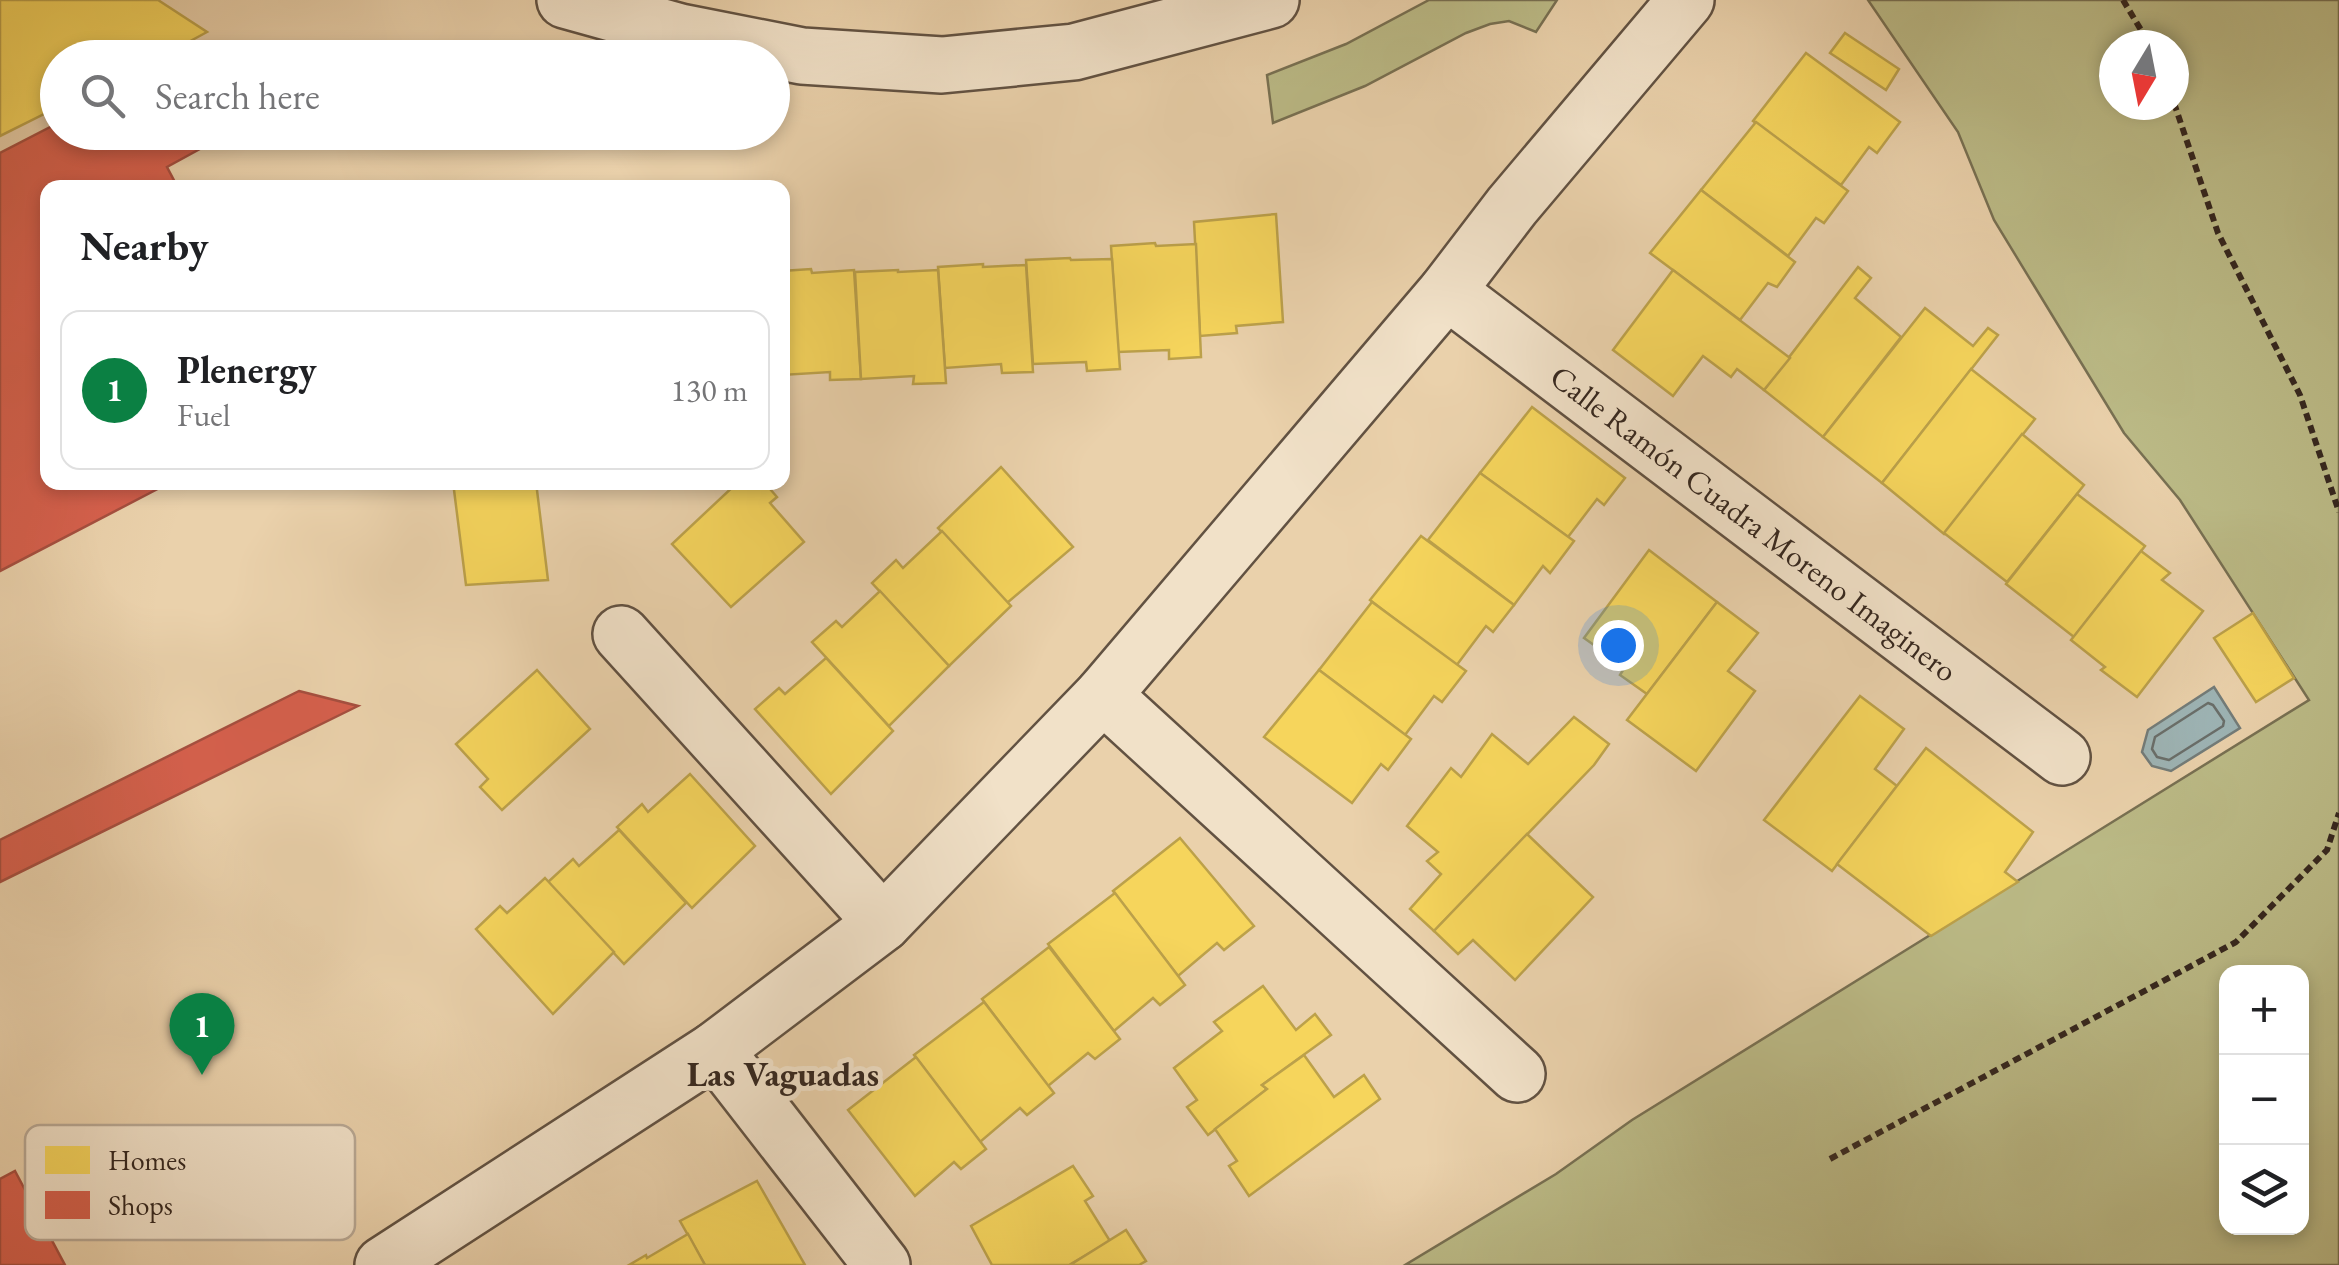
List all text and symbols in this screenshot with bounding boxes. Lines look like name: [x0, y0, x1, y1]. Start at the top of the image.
north arrow: [2099, 30, 2189, 120]
search box: [40, 40, 790, 150]
icon: search: [75, 68, 130, 123]
text: Search here: [155, 71, 320, 120]
text: Nearby: [80, 218, 209, 273]
text: Plenergy: [177, 345, 316, 394]
street label: Calle Ramón Cuadra Moreno Imaginero: [1542, 356, 1966, 691]
text: 1: [106, 369, 123, 411]
text: 130 m: [671, 369, 748, 411]
text: Fuel: [177, 394, 230, 436]
your location: [1593, 620, 1644, 671]
map controls: [2219, 965, 2309, 1235]
button: +: [2219, 965, 2309, 1055]
pin: 1: [170, 992, 234, 1075]
district label: Las Vaguadas: [687, 1051, 879, 1096]
button: −: [2219, 1055, 2309, 1145]
legend: [25, 1125, 355, 1240]
text: Homes: [108, 1142, 186, 1178]
button: layers: [2219, 1145, 2309, 1235]
text: Shops: [108, 1187, 173, 1223]

